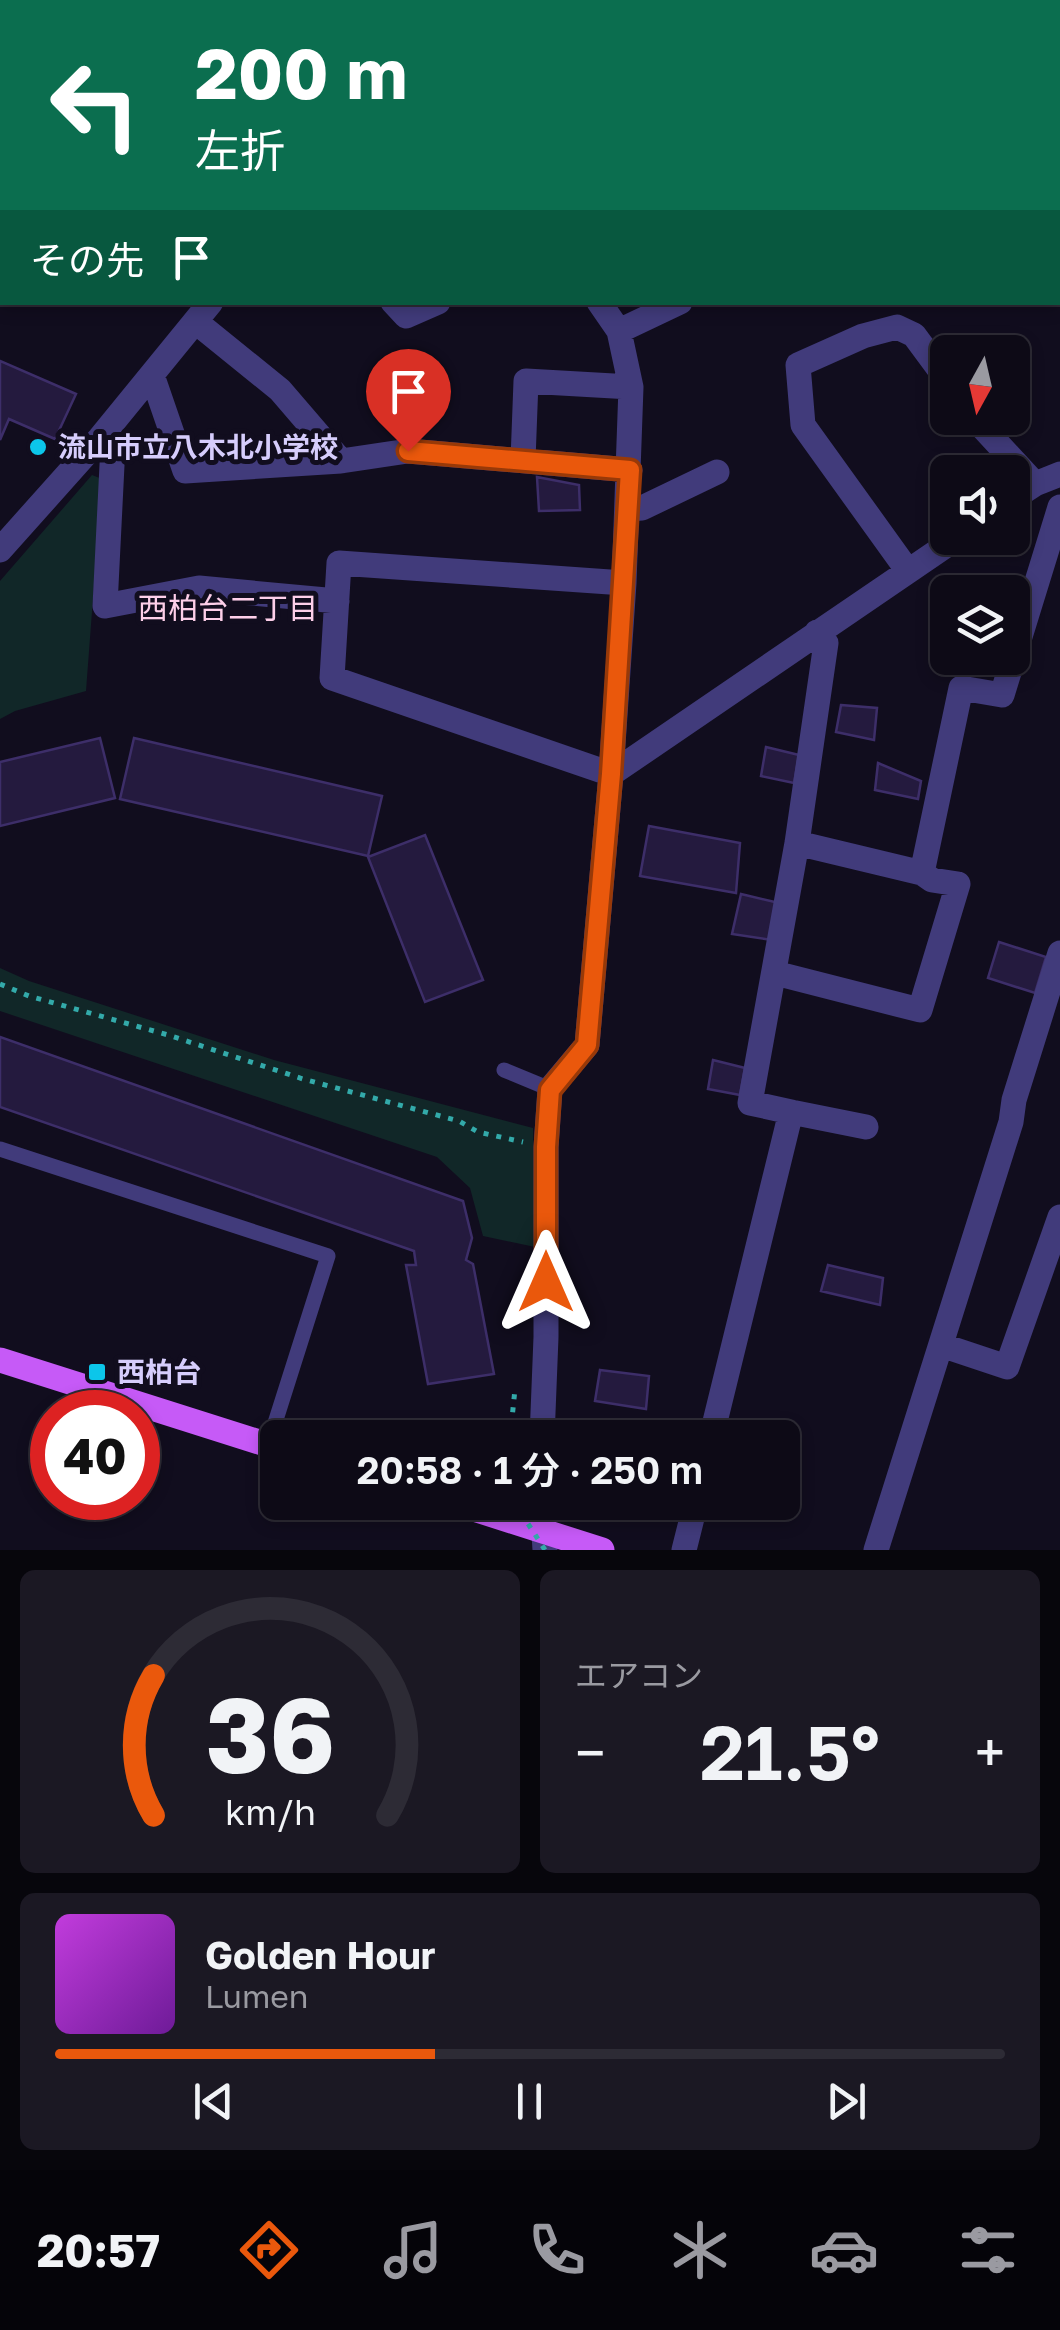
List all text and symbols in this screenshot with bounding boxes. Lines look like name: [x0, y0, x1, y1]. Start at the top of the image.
text: 200 m: [195, 30, 407, 114]
icon: left: [30, 40, 160, 170]
text: 左折: [195, 123, 285, 177]
icon: arrive: [164, 230, 219, 285]
text: その先: [30, 237, 144, 282]
north arrow: [930, 335, 1030, 435]
map controls: [930, 335, 1030, 675]
pin: [366, 349, 451, 452]
icon: arrive: [381, 364, 436, 419]
place label: 流山市立八木北小学校: [58, 430, 338, 463]
marker: 流山市立八木北小学校: [27, 436, 49, 458]
button: sound: [930, 455, 1030, 555]
button: layers: [930, 575, 1030, 675]
district label: 西柏台二丁目: [138, 590, 318, 626]
position arrow: [494, 1230, 598, 1334]
place label: 西柏台: [117, 1355, 201, 1388]
marker: 西柏台: [86, 1361, 108, 1383]
speed limit sign: 40: [30, 1390, 160, 1520]
text: 20:58 · 1 分 · 250 m: [357, 1447, 703, 1492]
text: エアコン: [575, 1656, 703, 1694]
text: 36: [205, 1671, 335, 1796]
text: 21.5°: [700, 1706, 880, 1797]
text: −: [575, 1719, 605, 1785]
text: +: [975, 1719, 1005, 1785]
text: km/h: [225, 1790, 315, 1833]
text: Golden Hour: [205, 1932, 436, 1977]
text: Lumen: [205, 1977, 309, 2015]
icon: previous: [186, 2074, 241, 2129]
icon: pause: [502, 2074, 557, 2129]
icon: next: [819, 2074, 874, 2129]
icon: directions: [234, 2215, 304, 2285]
icon: music: [378, 2215, 448, 2285]
icon: phone: [522, 2215, 592, 2285]
icon: climate: [665, 2215, 735, 2285]
icon: car: [809, 2215, 879, 2285]
icon: filters: [953, 2215, 1023, 2285]
text: 20:57: [37, 2223, 160, 2277]

